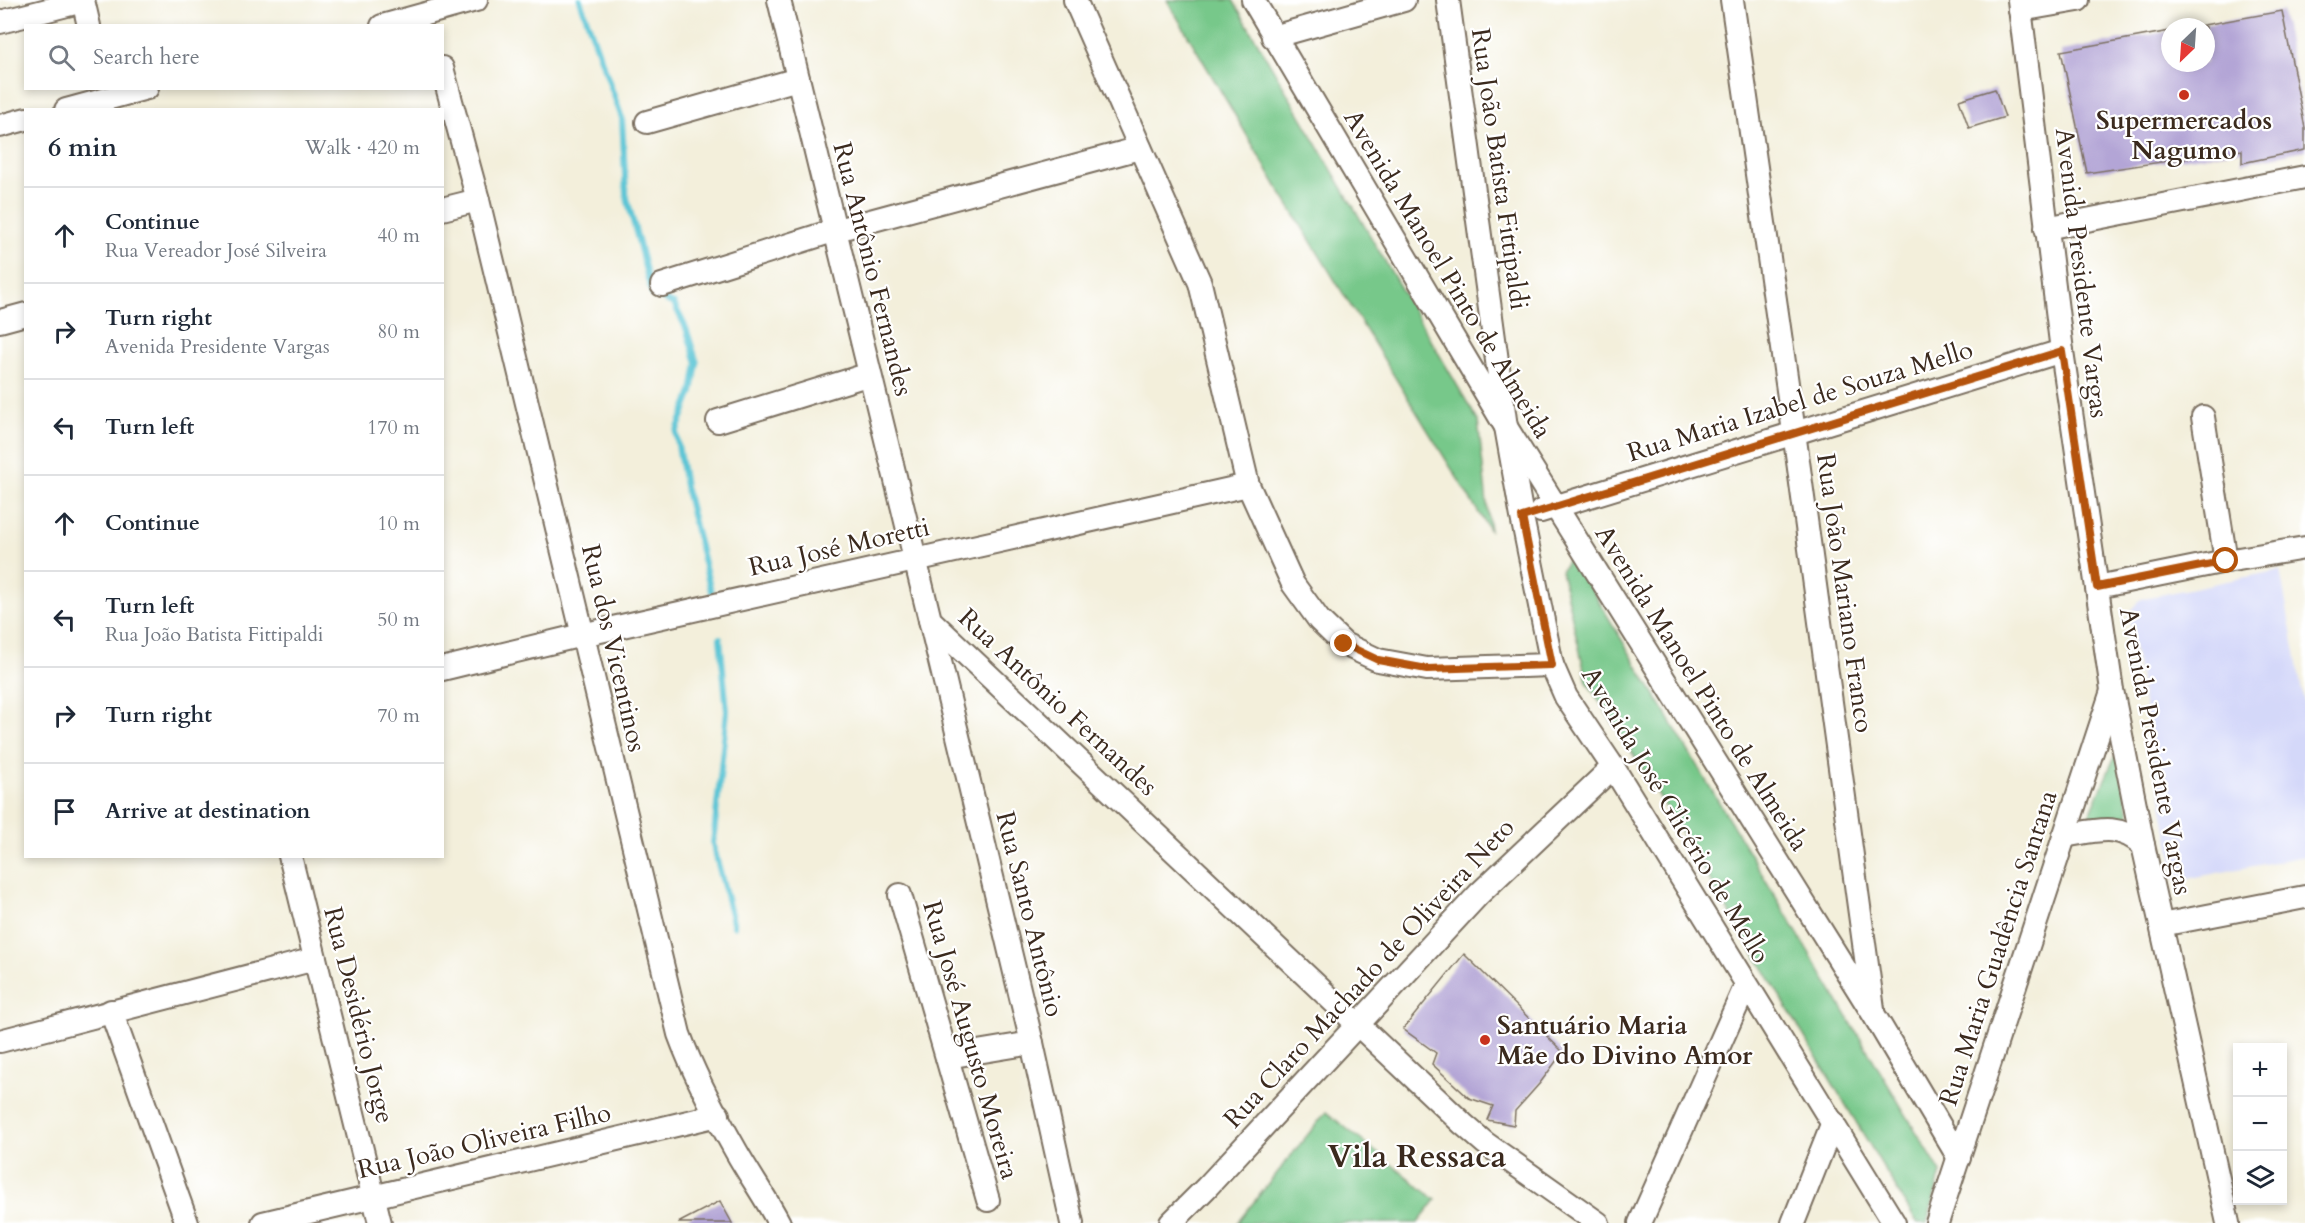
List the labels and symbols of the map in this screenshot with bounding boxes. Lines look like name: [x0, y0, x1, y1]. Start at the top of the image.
north arrow: [2161, 18, 2215, 72]
street label: Rua João Batista Fittipaldi: [1463, 26, 1537, 312]
marker: Supermercados Nagumo: [2177, 88, 2191, 102]
street label: Avenida Manoel Pinto de Almeida: [1336, 103, 1560, 445]
place label: Supermercados Nagumo: [2096, 103, 2272, 168]
street label: Avenida Presidente Vargas: [2047, 126, 2117, 420]
street label: Rua Antônio Fernandes: [825, 138, 921, 400]
street label: Rua Maria Izabel de Souza Mello: [1623, 332, 1977, 470]
street label: Rua João Mariano Franco: [1808, 451, 1882, 735]
street label: Rua José Moretti: [745, 509, 933, 585]
street label: Avenida Manoel Pinto de Almeida: [1587, 518, 1817, 858]
street label: Rua dos Vicentinos: [573, 541, 655, 755]
route start: [2212, 547, 2238, 573]
street label: Rua Antônio Fernandes: [951, 600, 1165, 804]
street label: Avenida Presidente Vargas: [2111, 604, 2201, 898]
route end: [1330, 630, 1356, 656]
street label: Avenida José Glicério de Mello: [1573, 660, 1779, 970]
street label: Rua Maria Guadência Santana: [1930, 786, 2066, 1110]
street label: Rua Santo Antônio: [988, 808, 1072, 1020]
street label: Rua Claro Machado de Oliveira Neto: [1216, 810, 1522, 1136]
street label: Rua José Augusto Moreira: [914, 897, 1028, 1183]
street label: Rua Desidério Jorge: [315, 903, 403, 1127]
place label: Santuário Maria Mãe do Divino Amor: [1497, 1008, 1753, 1073]
marker: Santuário Maria Mãe do Divino Amor: [1478, 1033, 1492, 1047]
street label: Rua João Oliveira Filho: [354, 1095, 614, 1187]
district label: Vila Ressaca: [1328, 1135, 1507, 1179]

